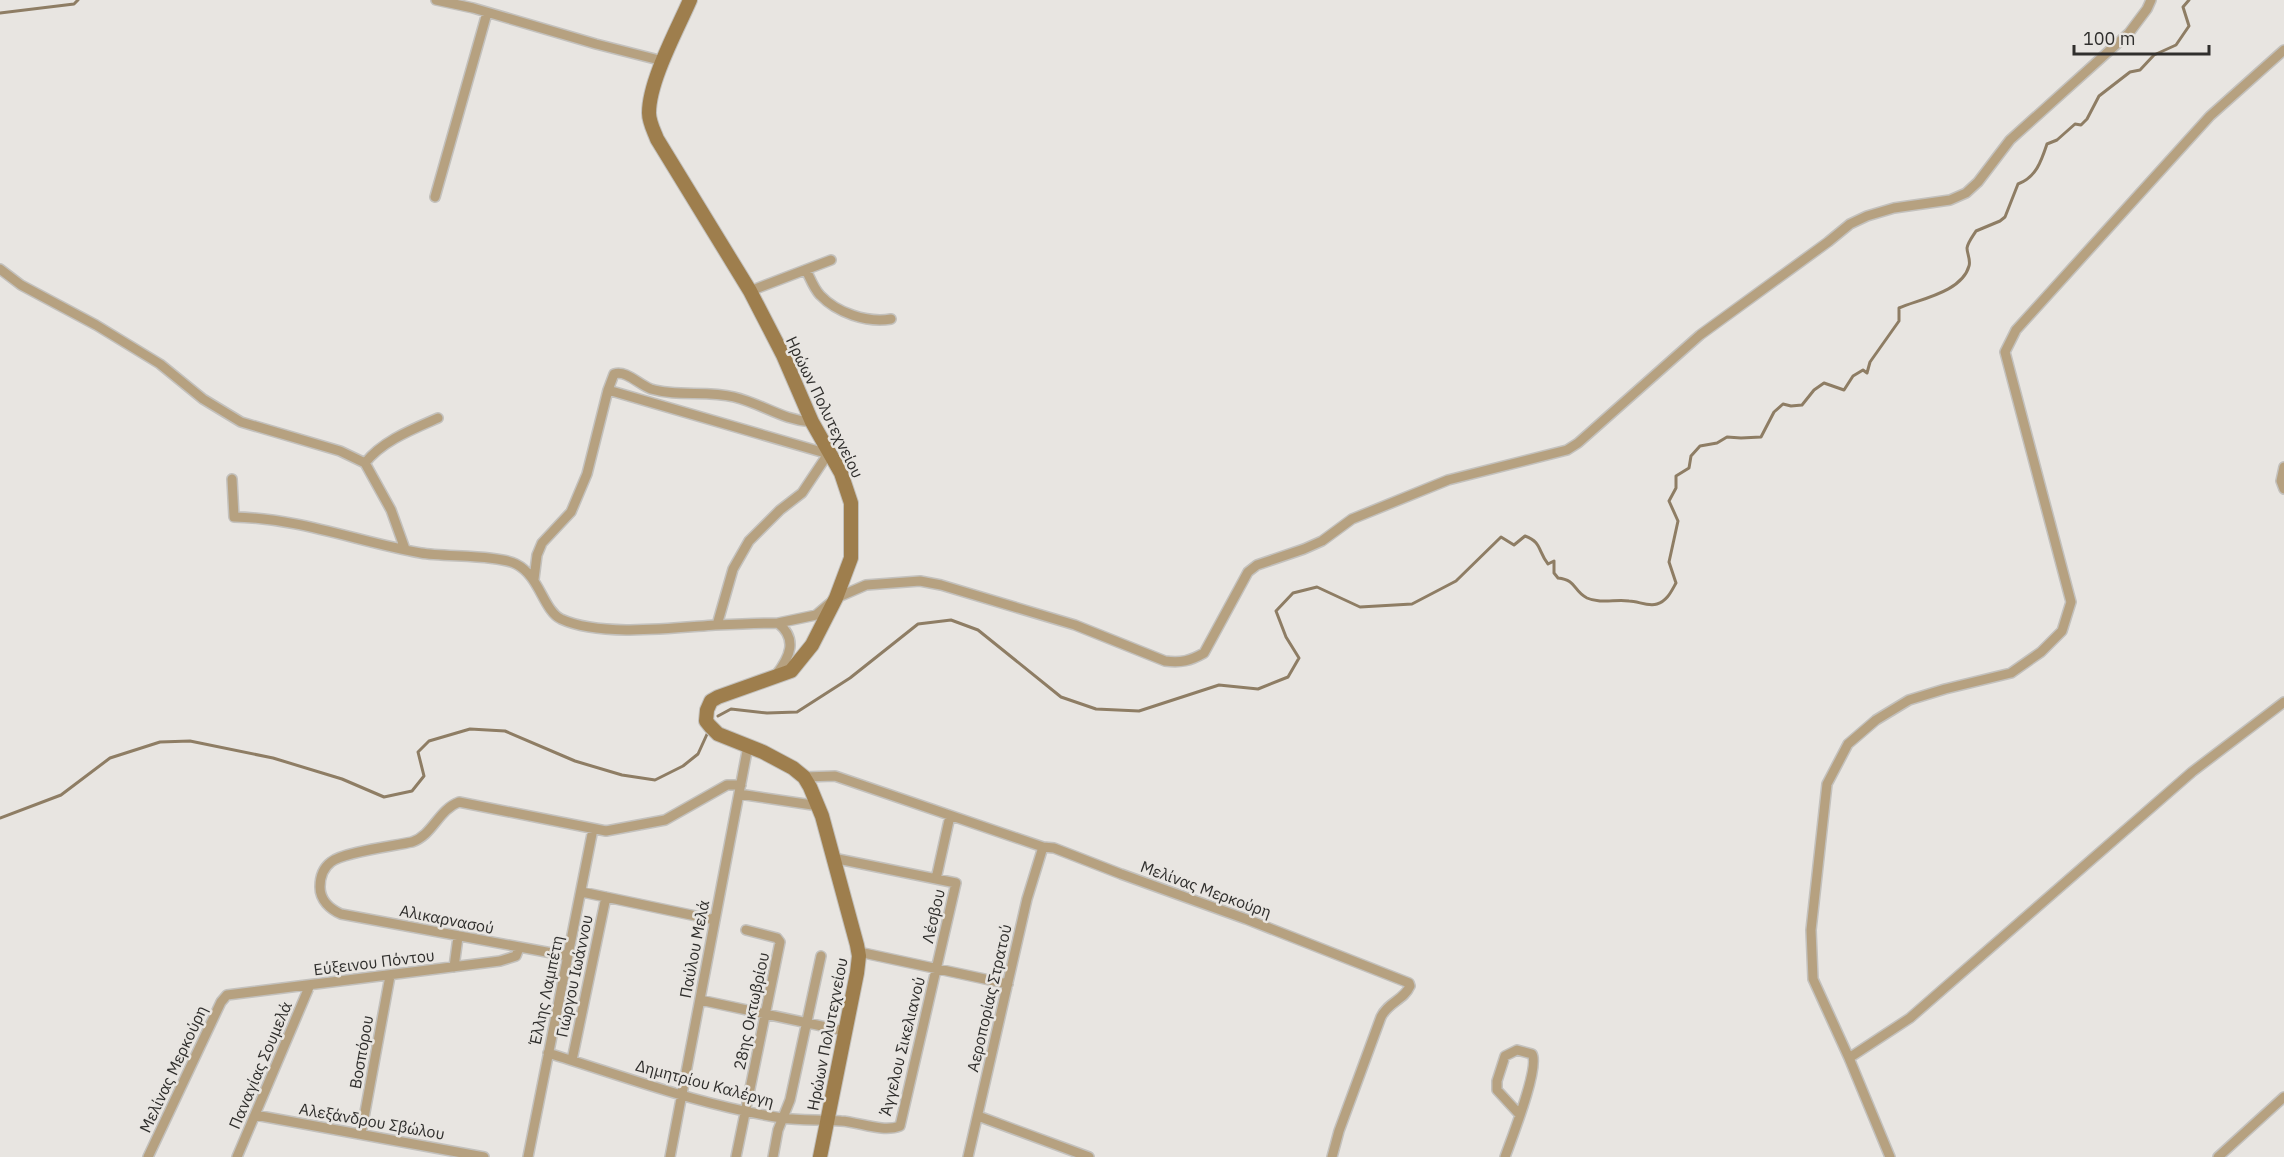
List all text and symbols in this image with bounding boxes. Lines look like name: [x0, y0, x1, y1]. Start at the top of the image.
scale bar: [2074, 18, 2209, 56]
text: 100 m: [2083, 27, 2135, 50]
street label: Ηρώων Πολυτεχνείου: [782, 333, 868, 481]
street label: Μελίνας Μερκούρη: [1138, 856, 1274, 922]
street label: Λέσβου: [917, 887, 949, 945]
street label: Παύλου Μελά: [675, 898, 713, 1000]
street label: Αλικαρνασού: [398, 900, 496, 938]
street label: Γιώργου Ιωάννου: [551, 913, 597, 1039]
street label: Αεροπορίας Στρατού: [962, 922, 1016, 1074]
street label: Έλλης Λαμπέτη: [524, 933, 567, 1048]
street label: Εύξεινου Πόντου: [312, 945, 436, 979]
street label: 28ης Οκτωβρίου: [729, 950, 773, 1072]
street label: Ηρώων Πολυτεχνείου: [802, 956, 852, 1112]
street label: Άγγελου Σικελιανού: [875, 974, 929, 1118]
street label: Παναγίας Σουμελά: [224, 998, 296, 1132]
street label: Μελίνας Μερκούρη: [135, 1002, 211, 1136]
street label: Βοσπόρου: [345, 1014, 377, 1090]
street label: Δημητρίου Καλέργη: [633, 1055, 777, 1111]
street label: Αλεξάνδρου Σβώλου: [298, 1098, 446, 1144]

